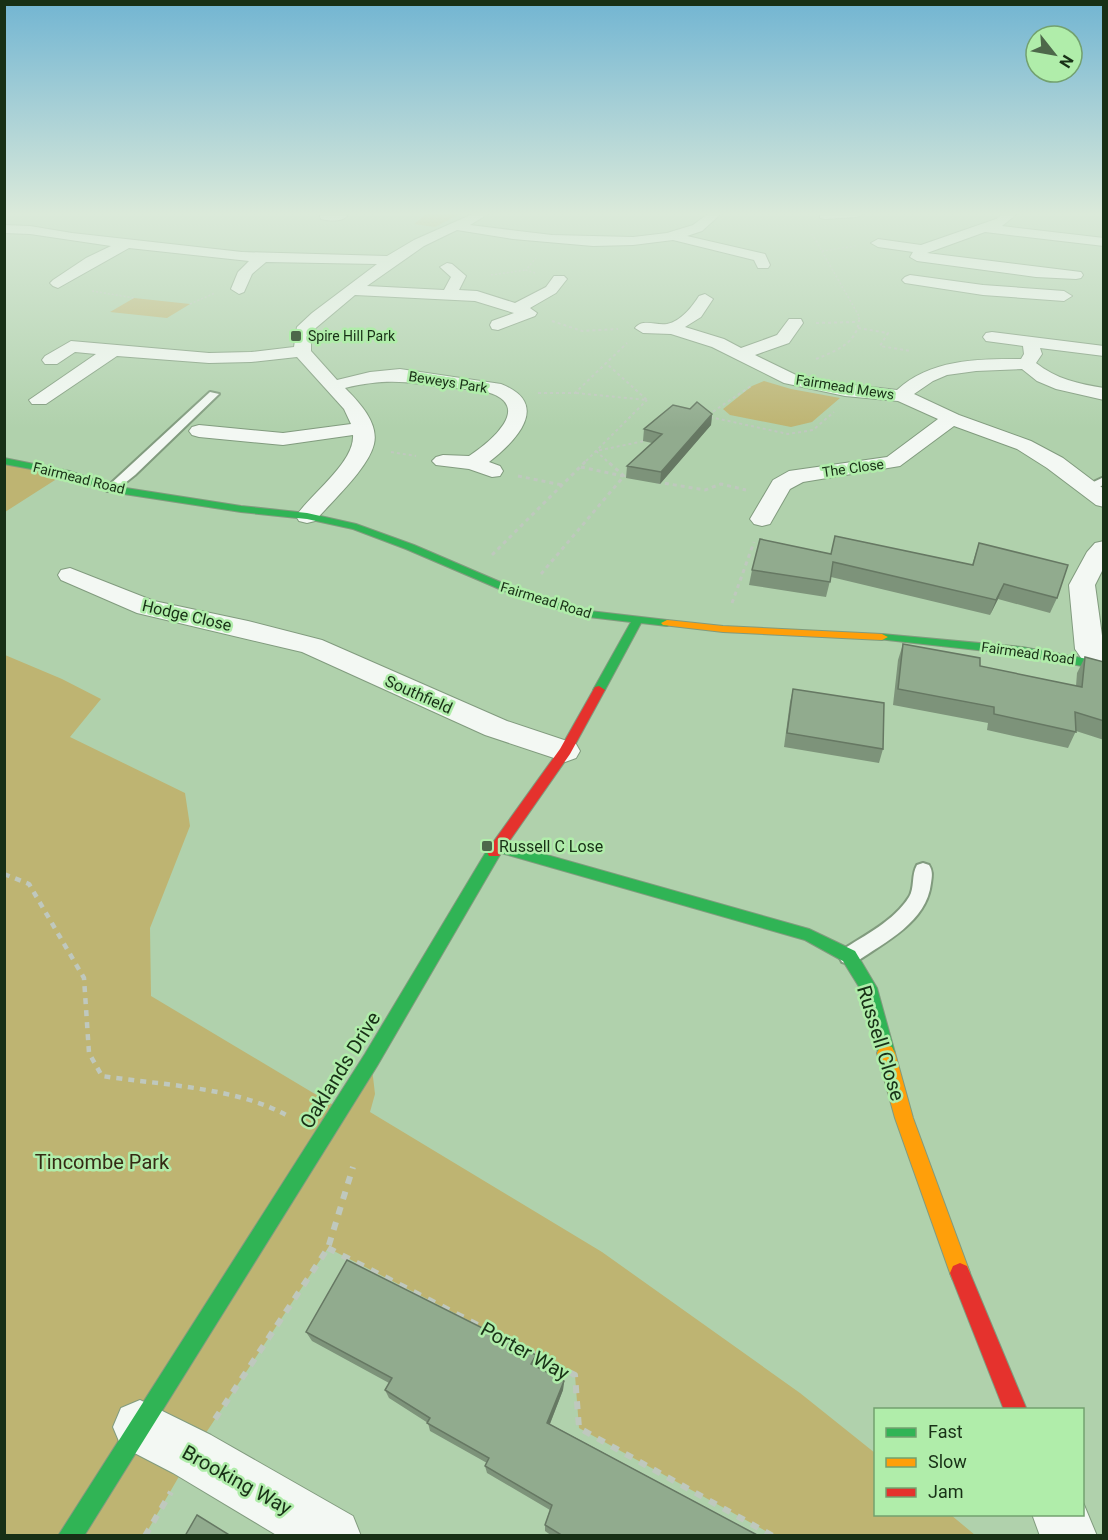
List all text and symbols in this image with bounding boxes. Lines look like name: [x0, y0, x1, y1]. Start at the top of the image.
north arrow: [1024, 24, 1084, 84]
text: N: [1055, 52, 1077, 71]
place label: Spire Hill Park: [308, 328, 396, 344]
marker: Spire Hill Park: [289, 329, 303, 343]
street label: Beweys Park: [407, 368, 489, 396]
street label: Fairmead Mews: [795, 371, 895, 403]
street label: The Close: [821, 456, 885, 480]
street label: Fairmead Road: [31, 459, 127, 497]
street label: Fairmead Road: [499, 579, 593, 621]
street label: Hodge Close: [140, 596, 233, 635]
street label: Fairmead Road: [980, 639, 1076, 667]
street label: Southfield: [382, 671, 455, 718]
place label: Russell C Lose: [499, 837, 603, 856]
marker: Russell C Lose: [480, 839, 494, 853]
street label: Russell Close: [852, 982, 910, 1104]
street label: Oaklands Drive: [295, 1007, 385, 1133]
park label: Tincombe Park: [35, 1150, 170, 1174]
street label: Porter Way: [476, 1317, 574, 1385]
legend: [874, 1408, 1084, 1516]
text: Fast: [928, 1421, 963, 1442]
street label: Brooking Way: [178, 1440, 297, 1520]
text: Slow: [928, 1451, 967, 1472]
text: Jam: [928, 1481, 964, 1502]

